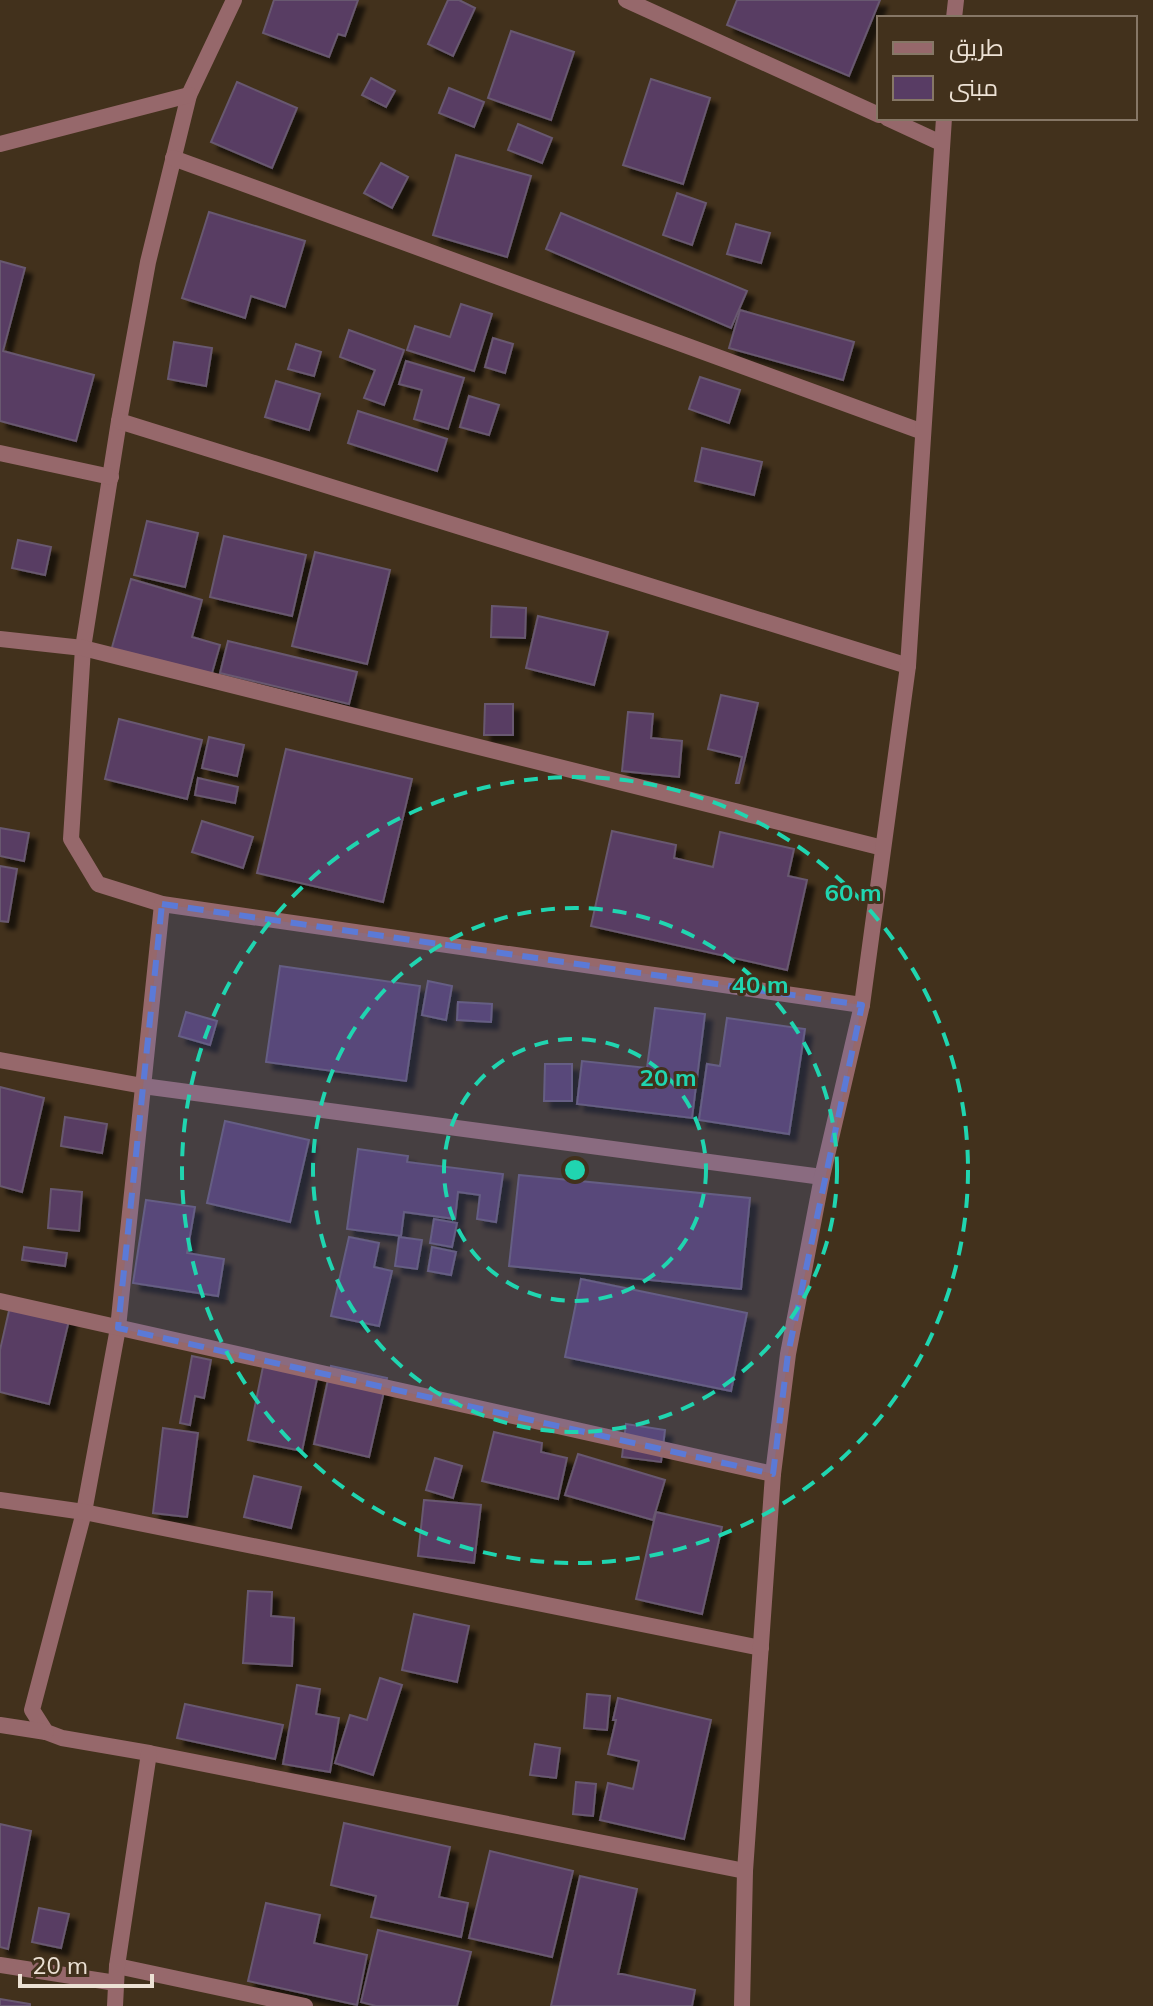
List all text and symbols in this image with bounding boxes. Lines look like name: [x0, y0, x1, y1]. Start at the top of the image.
legend: [877, 16, 1137, 120]
text: طريق: [949, 32, 1004, 63]
text: مبنى: [949, 72, 998, 102]
text: 60 m: [825, 877, 881, 907]
text: 40 m: [732, 969, 788, 999]
text: 20 m: [640, 1062, 696, 1092]
centre of rings: [561, 1156, 589, 1184]
scale bar: [20, 1938, 152, 1988]
text: 20 m: [32, 1950, 88, 1980]

